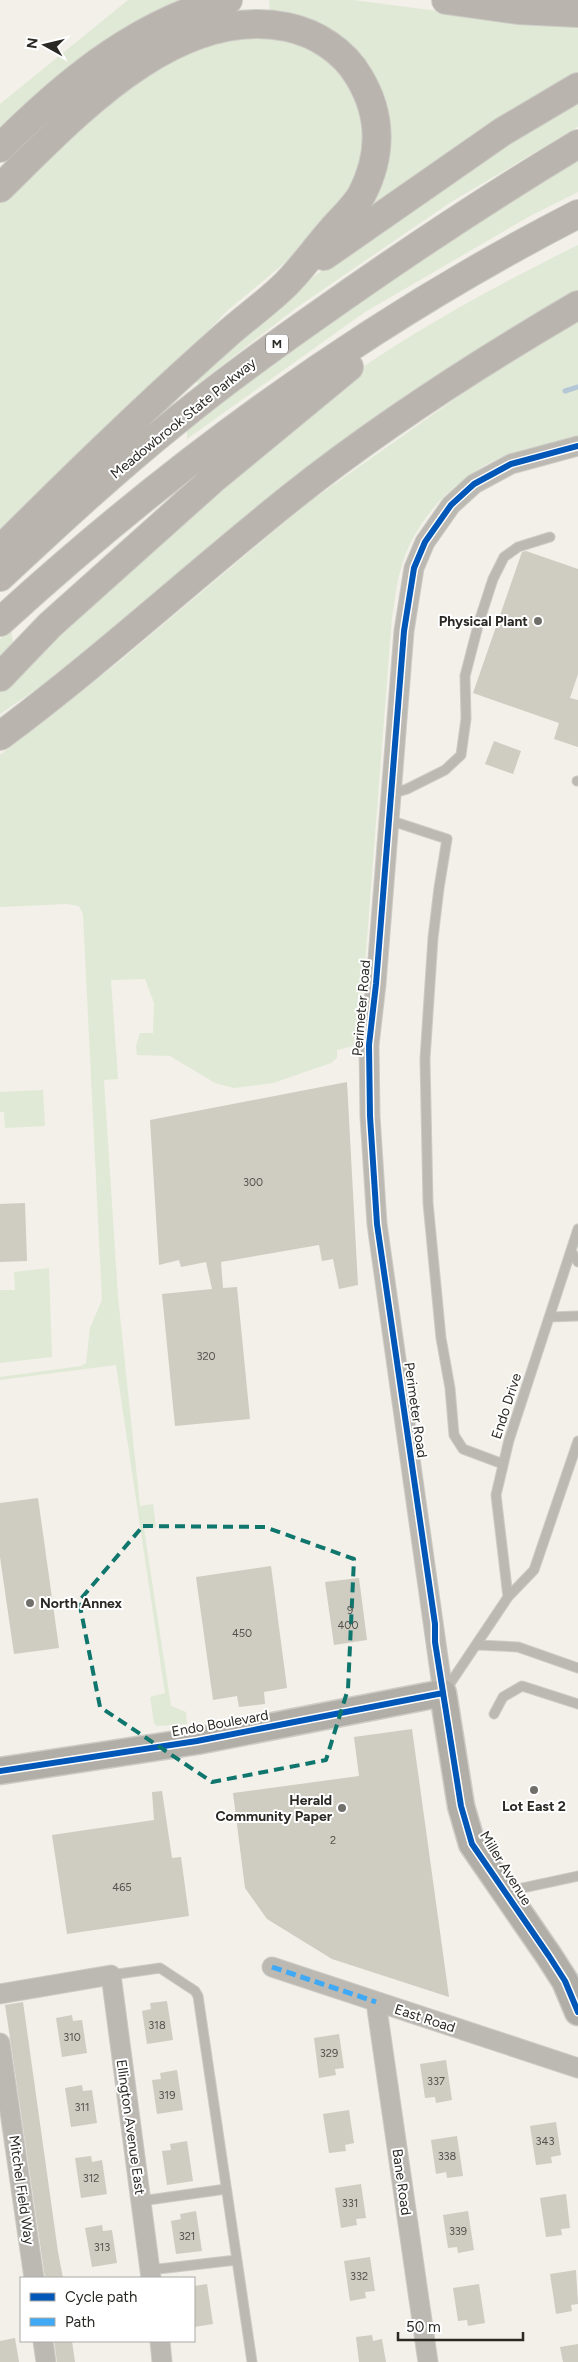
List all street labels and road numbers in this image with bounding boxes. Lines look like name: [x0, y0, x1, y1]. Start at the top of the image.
road number: M: [266, 334, 288, 354]
street label: Meadowbrook State Parkway: [107, 354, 260, 482]
street label: Perimeter Road: [349, 959, 374, 1057]
street label: Perimeter Road: [400, 1361, 431, 1459]
street label: Endo Drive: [488, 1371, 525, 1441]
street label: Endo Boulevard: [170, 1707, 270, 1740]
street label: Miller Avenue: [476, 1828, 535, 1909]
street label: East Road: [392, 2001, 457, 2036]
street label: Ellington Avenue East: [113, 2058, 148, 2196]
street label: Mitchel Field Way: [5, 2134, 38, 2247]
street label: Bane Road: [388, 2148, 415, 2216]

